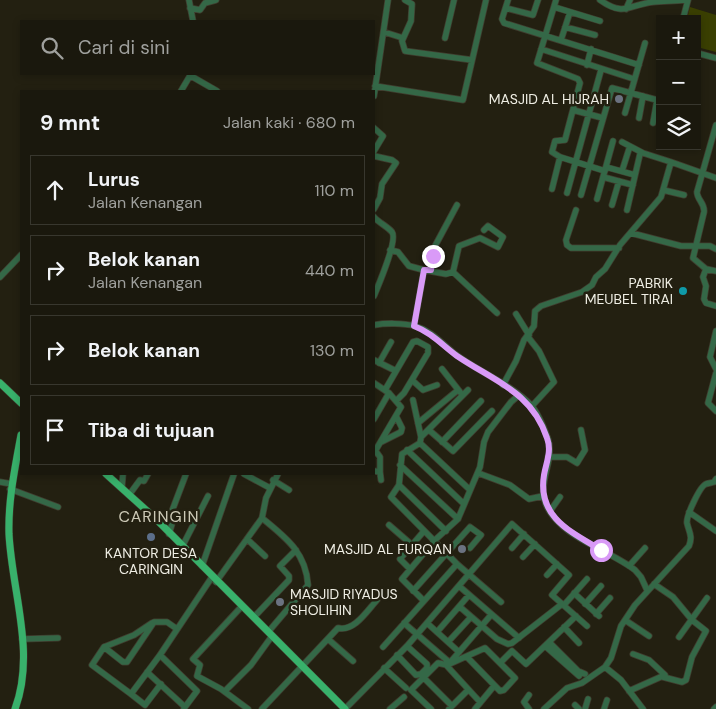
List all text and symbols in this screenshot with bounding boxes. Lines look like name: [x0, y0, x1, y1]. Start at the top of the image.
map controls: [656, 15, 701, 150]
button: +: [656, 15, 701, 60]
search box: [20, 20, 375, 75]
icon: search: [38, 34, 66, 62]
text: Cari di sini: [78, 35, 170, 60]
button: −: [656, 60, 701, 105]
place label: MASJID AL HIJRAH: [489, 90, 609, 108]
marker: MASJID AL HIJRAH: [613, 93, 625, 105]
button: layers: [656, 105, 701, 150]
text: 9 mnt: [40, 109, 100, 137]
text: Jalan kaki · 680 m: [223, 112, 355, 133]
text: Lurus: [88, 167, 140, 192]
icon: ahead: [41, 176, 69, 204]
text: 110 m: [315, 180, 354, 201]
text: Jalan Kenangan: [88, 192, 202, 213]
route end: [422, 245, 445, 268]
text: Belok kanan: [88, 247, 200, 272]
icon: right: [41, 256, 69, 284]
text: 440 m: [305, 260, 354, 281]
text: Jalan Kenangan: [88, 272, 202, 293]
place label: PABRIK MEUBEL TIRAI: [585, 274, 673, 308]
marker: PABRIK MEUBEL TIRAI: [677, 285, 689, 297]
icon: right: [41, 336, 69, 364]
text: Belok kanan: [88, 338, 200, 363]
text: 130 m: [310, 340, 354, 361]
icon: arrive: [41, 416, 69, 444]
text: Tiba di tujuan: [88, 418, 214, 443]
district label: CARINGIN: [118, 506, 200, 527]
marker: KANTOR DESA CARINGIN: [145, 531, 157, 543]
route start: [590, 539, 613, 562]
place label: MASJID AL FURQAN: [324, 540, 452, 558]
marker: MASJID AL FURQAN: [456, 543, 468, 555]
place label: KANTOR DESA CARINGIN: [105, 544, 197, 578]
place label: MASJID RIYADUS SHOLIHIN: [290, 585, 398, 619]
marker: MASJID RIYADUS SHOLIHIN: [274, 596, 286, 608]

